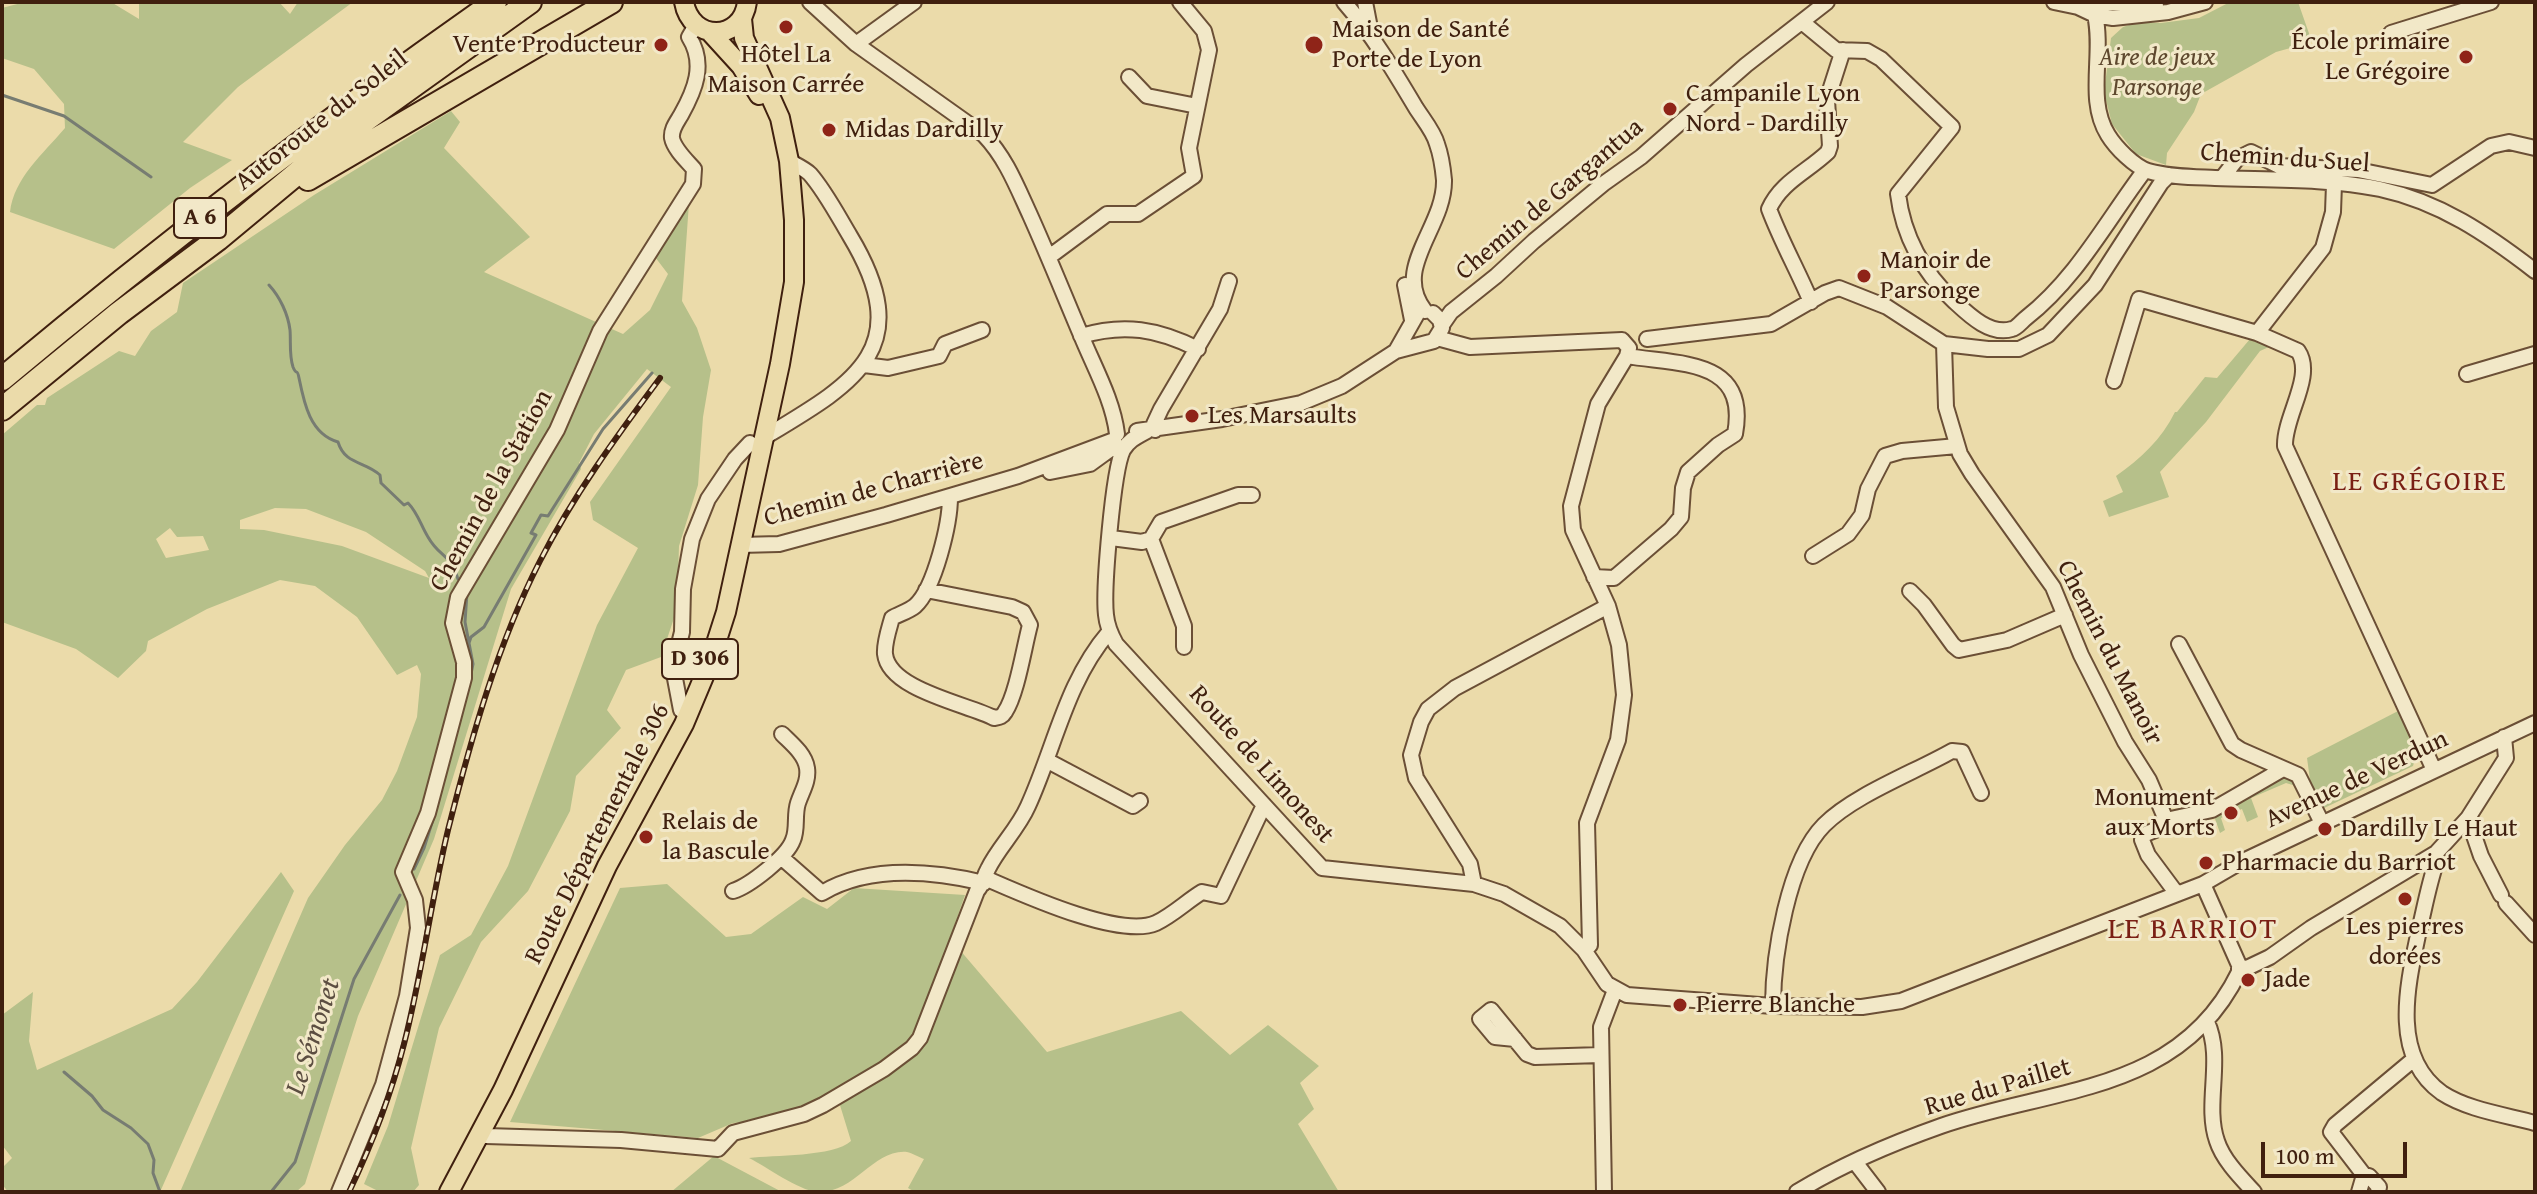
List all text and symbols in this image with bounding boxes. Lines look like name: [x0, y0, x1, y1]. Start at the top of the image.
place label: Maison de Santé Porte de Lyon: [1332, 14, 1510, 76]
marker: Hôtel La Maison Carrée: [777, 18, 795, 36]
place label: École primaire Le Grégoire: [2291, 26, 2450, 88]
place label: Vente Producteur: [452, 29, 645, 61]
marker: Maison de Santé Porte de Lyon: [1303, 34, 1325, 56]
marker: Vente Producteur: [652, 36, 670, 54]
place label: Hôtel La Maison Carrée: [707, 39, 865, 100]
park label: Aire de jeux Parsonge: [2099, 42, 2215, 104]
street label: Autoroute du Soleil: [229, 44, 415, 198]
marker: École primaire Le Grégoire: [2457, 48, 2475, 66]
place label: Campanile Lyon Nord - Dardilly: [1686, 78, 1860, 140]
marker: Campanile Lyon Nord - Dardilly: [1661, 100, 1679, 118]
street label: Chemin de Gargantua: [1450, 112, 1650, 288]
place label: Midas Dardilly: [845, 114, 1003, 146]
marker: Midas Dardilly: [820, 121, 838, 139]
street label: Chemin du Suel: [2199, 138, 2371, 180]
road number: A 6: [174, 198, 226, 238]
place label: Manoir de Parsonge: [1880, 245, 1991, 306]
marker: Manoir de Parsonge: [1855, 267, 1873, 285]
street label: Chemin de la Station: [424, 385, 560, 597]
place label: Les Marsaults: [1208, 400, 1357, 432]
marker: Les Marsaults: [1183, 407, 1201, 425]
street label: Chemin de Charrière: [761, 446, 987, 534]
district label: LE GRÉGOIRE: [2332, 466, 2508, 500]
street label: Chemin du Manoir: [2049, 556, 2169, 750]
road number: D 306: [662, 639, 738, 679]
street label: Route de Limonest: [1182, 680, 1340, 850]
street label: Route Départementale 306: [519, 699, 677, 969]
street label: Avenue de Verdun: [2261, 724, 2453, 836]
place label: Monument aux Morts: [2095, 782, 2215, 844]
marker: Monument aux Morts: [2222, 804, 2240, 822]
place label: Relais de la Bascule: [662, 806, 770, 868]
place label: Dardilly Le Haut: [2341, 813, 2517, 845]
marker: Dardilly Le Haut: [2316, 820, 2334, 838]
marker: Relais de la Bascule: [637, 828, 655, 846]
place label: Pharmacie du Barriot: [2222, 847, 2456, 879]
marker: Pharmacie du Barriot: [2197, 854, 2215, 872]
marker: Les pierres dorées: [2396, 890, 2414, 908]
place label: Les pierres dorées: [2346, 911, 2464, 972]
district label: LE BARRIOT: [2108, 912, 2278, 948]
place label: Jade: [2264, 964, 2311, 996]
marker: Jade: [2239, 971, 2257, 989]
water label: Le Sémonet: [279, 974, 349, 1100]
place label: Pierre Blanche: [1696, 989, 1855, 1021]
marker: Pierre Blanche: [1671, 996, 1689, 1014]
street label: Rue du Paillet: [1922, 1052, 2074, 1124]
scale bar: [2265, 1126, 2411, 1176]
text: 100 m: [2275, 1138, 2335, 1173]

